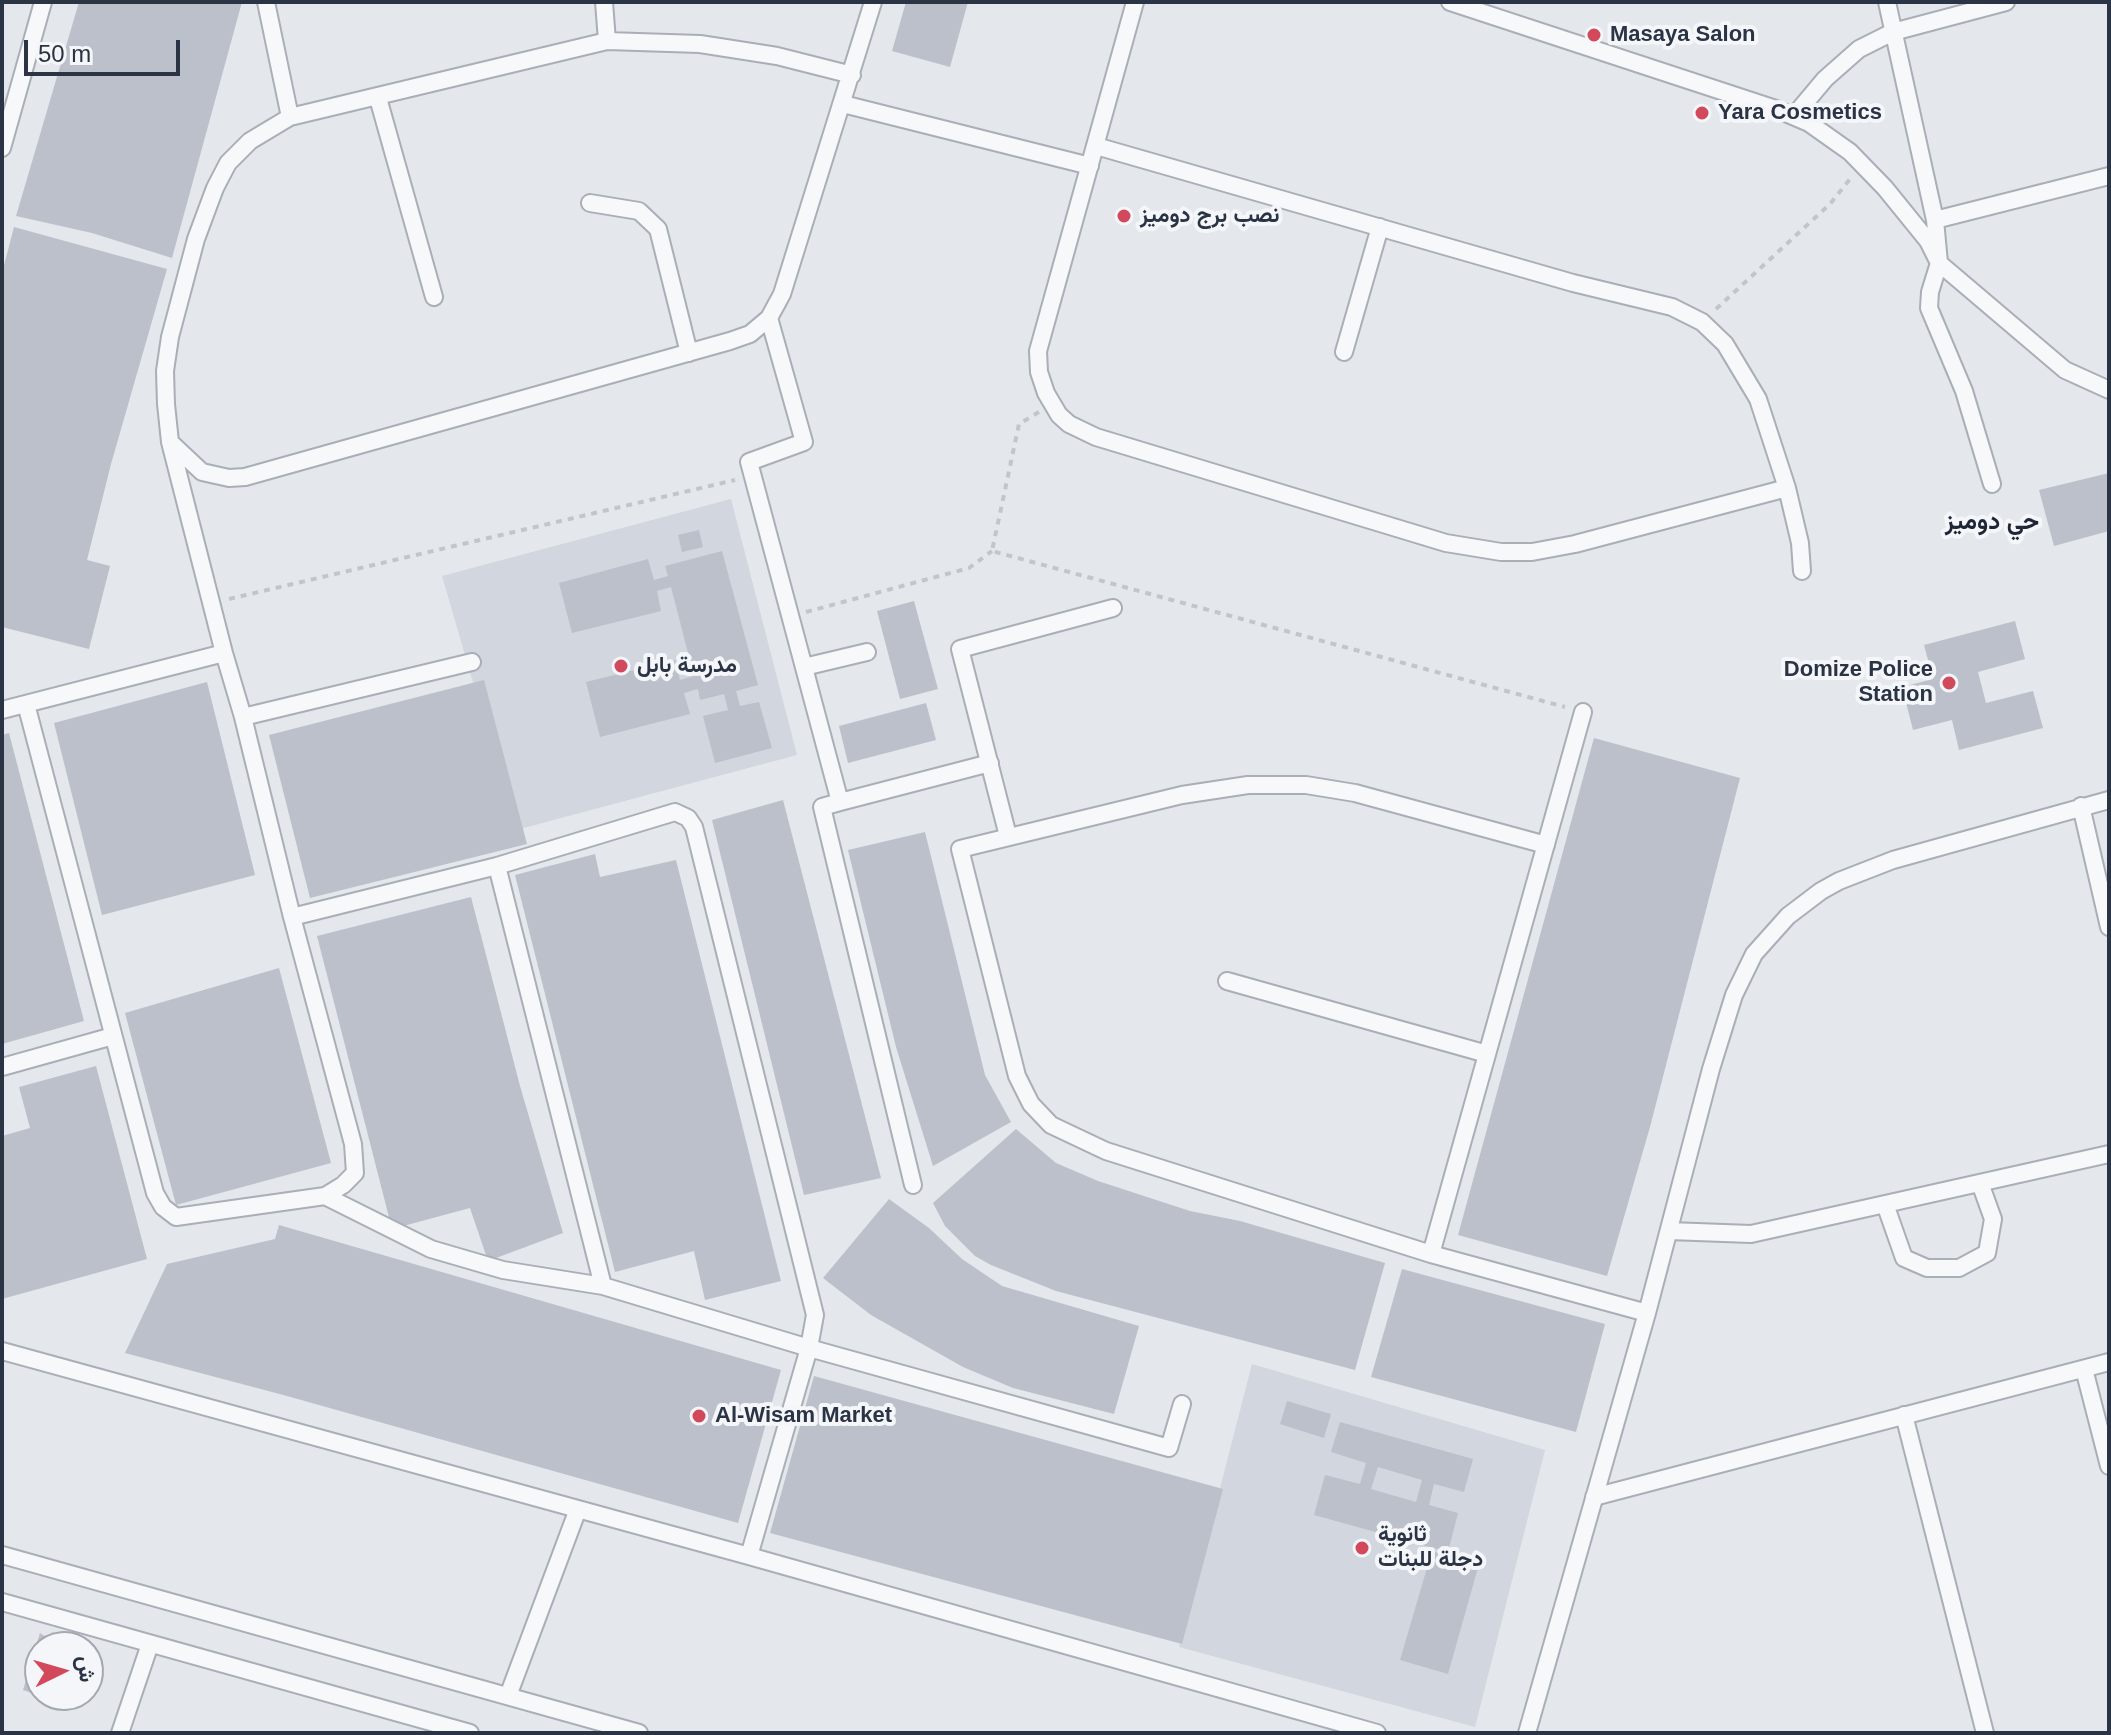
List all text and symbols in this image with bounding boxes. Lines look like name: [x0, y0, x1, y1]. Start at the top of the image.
place label: Masaya Salon: [1610, 22, 1756, 48]
scale bar: [28, 24, 184, 74]
marker: Masaya Salon: [1585, 26, 1603, 44]
text: 50 m: [38, 40, 91, 67]
place label: Yara Cosmetics: [1718, 100, 1882, 126]
marker: Yara Cosmetics: [1693, 104, 1711, 122]
place label: نصب برج دوميز: [1140, 203, 1279, 229]
marker: نصب برج دوميز: [1115, 207, 1133, 225]
district label: حي دوميز: [1945, 508, 2039, 536]
place label: مدرسة بابل: [637, 653, 737, 679]
marker: مدرسة بابل: [612, 657, 630, 675]
place label: Domize Police Station: [1784, 657, 1933, 708]
marker: Domize Police Station: [1940, 674, 1958, 692]
place label: Al-Wisam Market: [715, 1403, 892, 1429]
marker: Al-Wisam Market: [690, 1407, 708, 1425]
place label: ثانوية دجلة للبنات: [1378, 1522, 1483, 1574]
marker: ثانوية دجلة للبنات: [1353, 1539, 1371, 1557]
north arrow: [24, 1631, 104, 1711]
text: ش: [73, 1655, 100, 1683]

